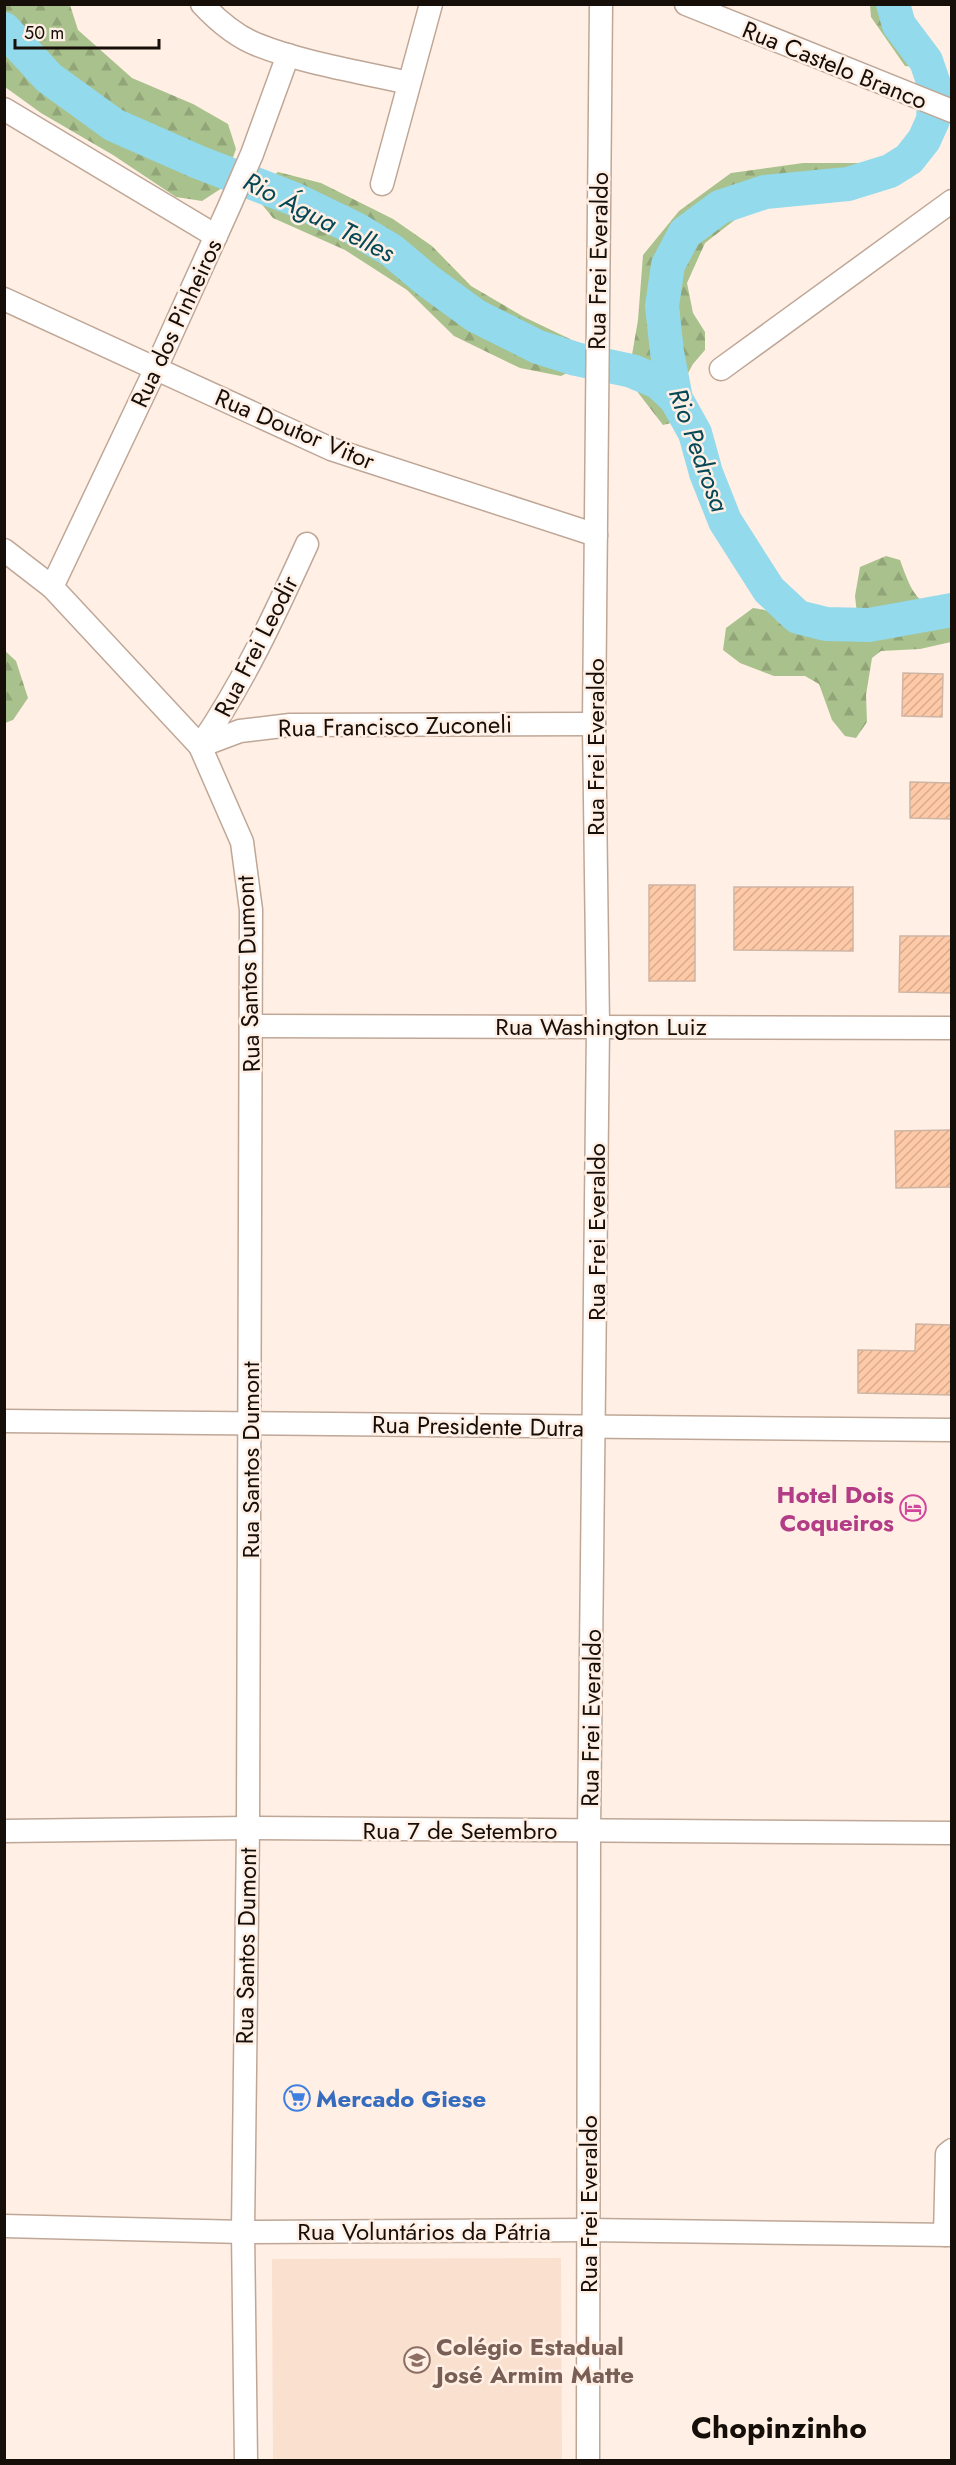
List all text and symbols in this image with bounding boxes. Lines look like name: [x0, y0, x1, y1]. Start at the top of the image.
scale bar: [15, 12, 159, 50]
street label: Rua Castelo Branco: [737, 12, 933, 118]
text: 50 m: [24, 20, 64, 46]
water label: Rio Água Telles: [237, 162, 402, 272]
street label: Rua Frei Everaldo: [579, 172, 617, 350]
street label: Rua dos Pinheiros: [122, 233, 230, 413]
street label: Rua Doutor Vitor: [210, 380, 381, 479]
water label: Rio Pedrosa: [659, 383, 739, 518]
street label: Rua Frei Leodir: [205, 569, 307, 723]
street label: Rua Frei Everaldo: [578, 658, 613, 836]
street label: Rua Francisco Zuconeli: [278, 706, 512, 746]
street label: Rua Santos Dumont: [227, 875, 269, 1073]
street label: Rua Washington Luiz: [495, 1009, 707, 1044]
street label: Rua Frei Everaldo: [579, 1143, 614, 1321]
street label: Rua Santos Dumont: [233, 1361, 268, 1558]
street label: Rua Presidente Dutra: [372, 1407, 584, 1445]
place label: Hotel Dois Coqueiros: [777, 1477, 894, 1540]
hotel icon: Hotel Dois Coqueiros: [898, 1493, 928, 1523]
street label: Rua Frei Everaldo: [572, 1629, 610, 1807]
street label: Rua 7 de Setembro: [363, 1813, 557, 1848]
street label: Rua Santos Dumont: [227, 1847, 265, 2045]
place label: Mercado Giese: [316, 2081, 486, 2116]
supermarket icon: Mercado Giese: [282, 2083, 312, 2113]
street label: Rua Frei Everaldo: [571, 2115, 606, 2293]
street label: Rua Voluntários da Pátria: [297, 2214, 551, 2249]
place label: Colégio Estadual José Armim Matte: [432, 2329, 634, 2392]
school or university icon: Colégio Estadual José Armim Matte: [402, 2345, 432, 2375]
district label: Chopinzinho: [691, 2406, 867, 2449]

